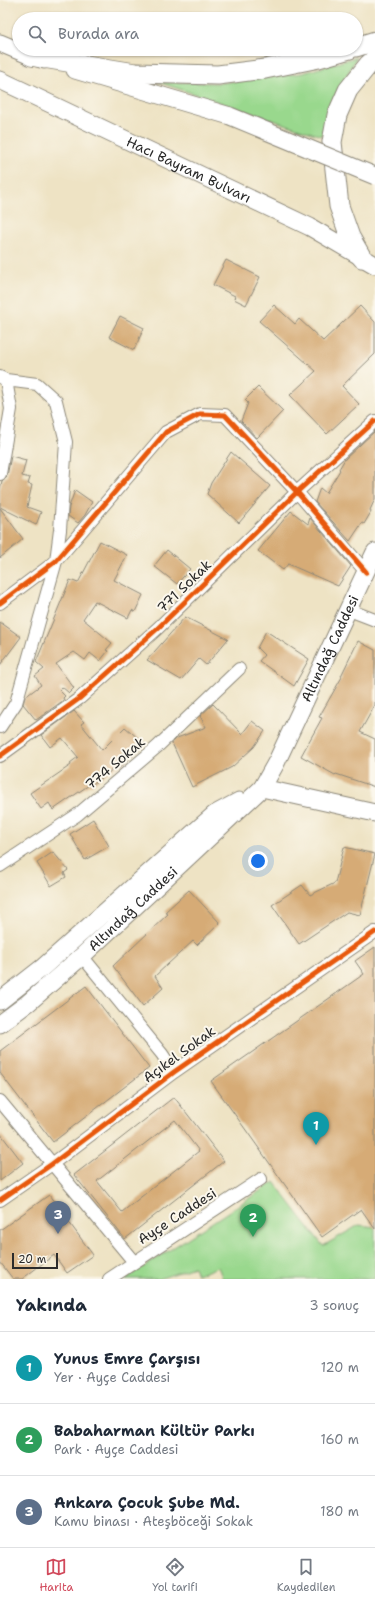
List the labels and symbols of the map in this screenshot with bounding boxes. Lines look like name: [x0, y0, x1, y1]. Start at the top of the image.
street label: Hacı Bayram Bulvarı: [124, 132, 254, 207]
street label: 771 Sokak: [153, 556, 215, 616]
street label: Altındağ Caddesi: [297, 592, 363, 705]
street label: 774 Sokak: [81, 733, 149, 793]
your location: [248, 851, 268, 871]
street label: Altındağ Caddesi: [84, 862, 181, 955]
street label: Açıkel Sokak: [139, 1022, 219, 1086]
pin: 1: [303, 1112, 329, 1145]
street label: Ayçe Caddesi: [134, 1184, 220, 1248]
pin: 3: [45, 1201, 71, 1234]
pin: 2: [240, 1204, 266, 1237]
scale bar: [12, 1251, 58, 1270]

